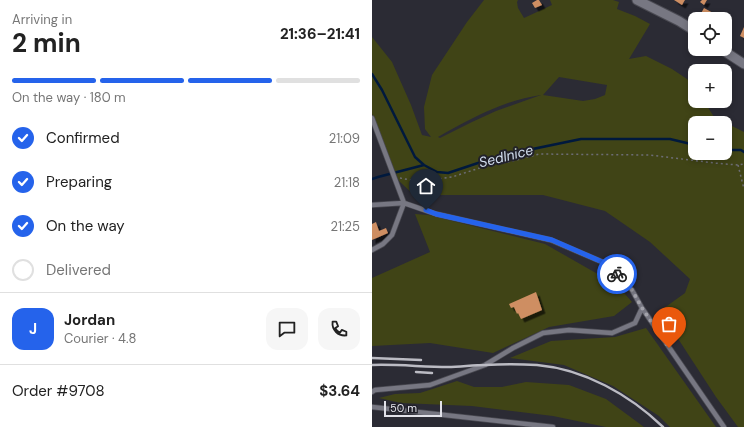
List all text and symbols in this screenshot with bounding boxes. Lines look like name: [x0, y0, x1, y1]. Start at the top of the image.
text: Arriving in: [12, 11, 72, 28]
map controls: [688, 12, 732, 160]
button: locate: [688, 12, 732, 56]
text: 21:36–21:41: [280, 24, 360, 44]
text: 2 min: [12, 26, 81, 60]
button: +: [688, 64, 732, 108]
text: On the way · 180 m: [12, 89, 126, 106]
button: −: [688, 116, 732, 160]
icon: check: [12, 127, 34, 149]
text: Confirmed: [46, 128, 120, 148]
text: 21:09: [329, 130, 360, 147]
water label: Sedlnice: [477, 141, 535, 171]
pin: [409, 169, 443, 210]
icon: check: [12, 171, 34, 193]
text: Preparing: [46, 172, 112, 192]
text: 21:18: [334, 174, 360, 191]
icon: home: [415, 175, 437, 197]
icon: check: [12, 215, 34, 237]
text: On the way: [46, 216, 125, 236]
text: 21:25: [330, 218, 360, 235]
courier: [597, 254, 637, 294]
text: Delivered: [46, 260, 111, 280]
icon: bike: [606, 263, 628, 285]
pin: [652, 307, 686, 348]
button: chat: [266, 308, 308, 350]
button: phone: [318, 308, 360, 350]
text: Jordan: [64, 310, 115, 330]
icon: bag: [658, 313, 680, 335]
text: J: [29, 319, 37, 339]
text: Courier · 4.8: [64, 330, 136, 347]
text: Order #9708: [12, 381, 105, 401]
text: $3.64: [319, 381, 360, 401]
scale bar: [384, 399, 442, 418]
text: 50 m: [390, 401, 417, 415]

